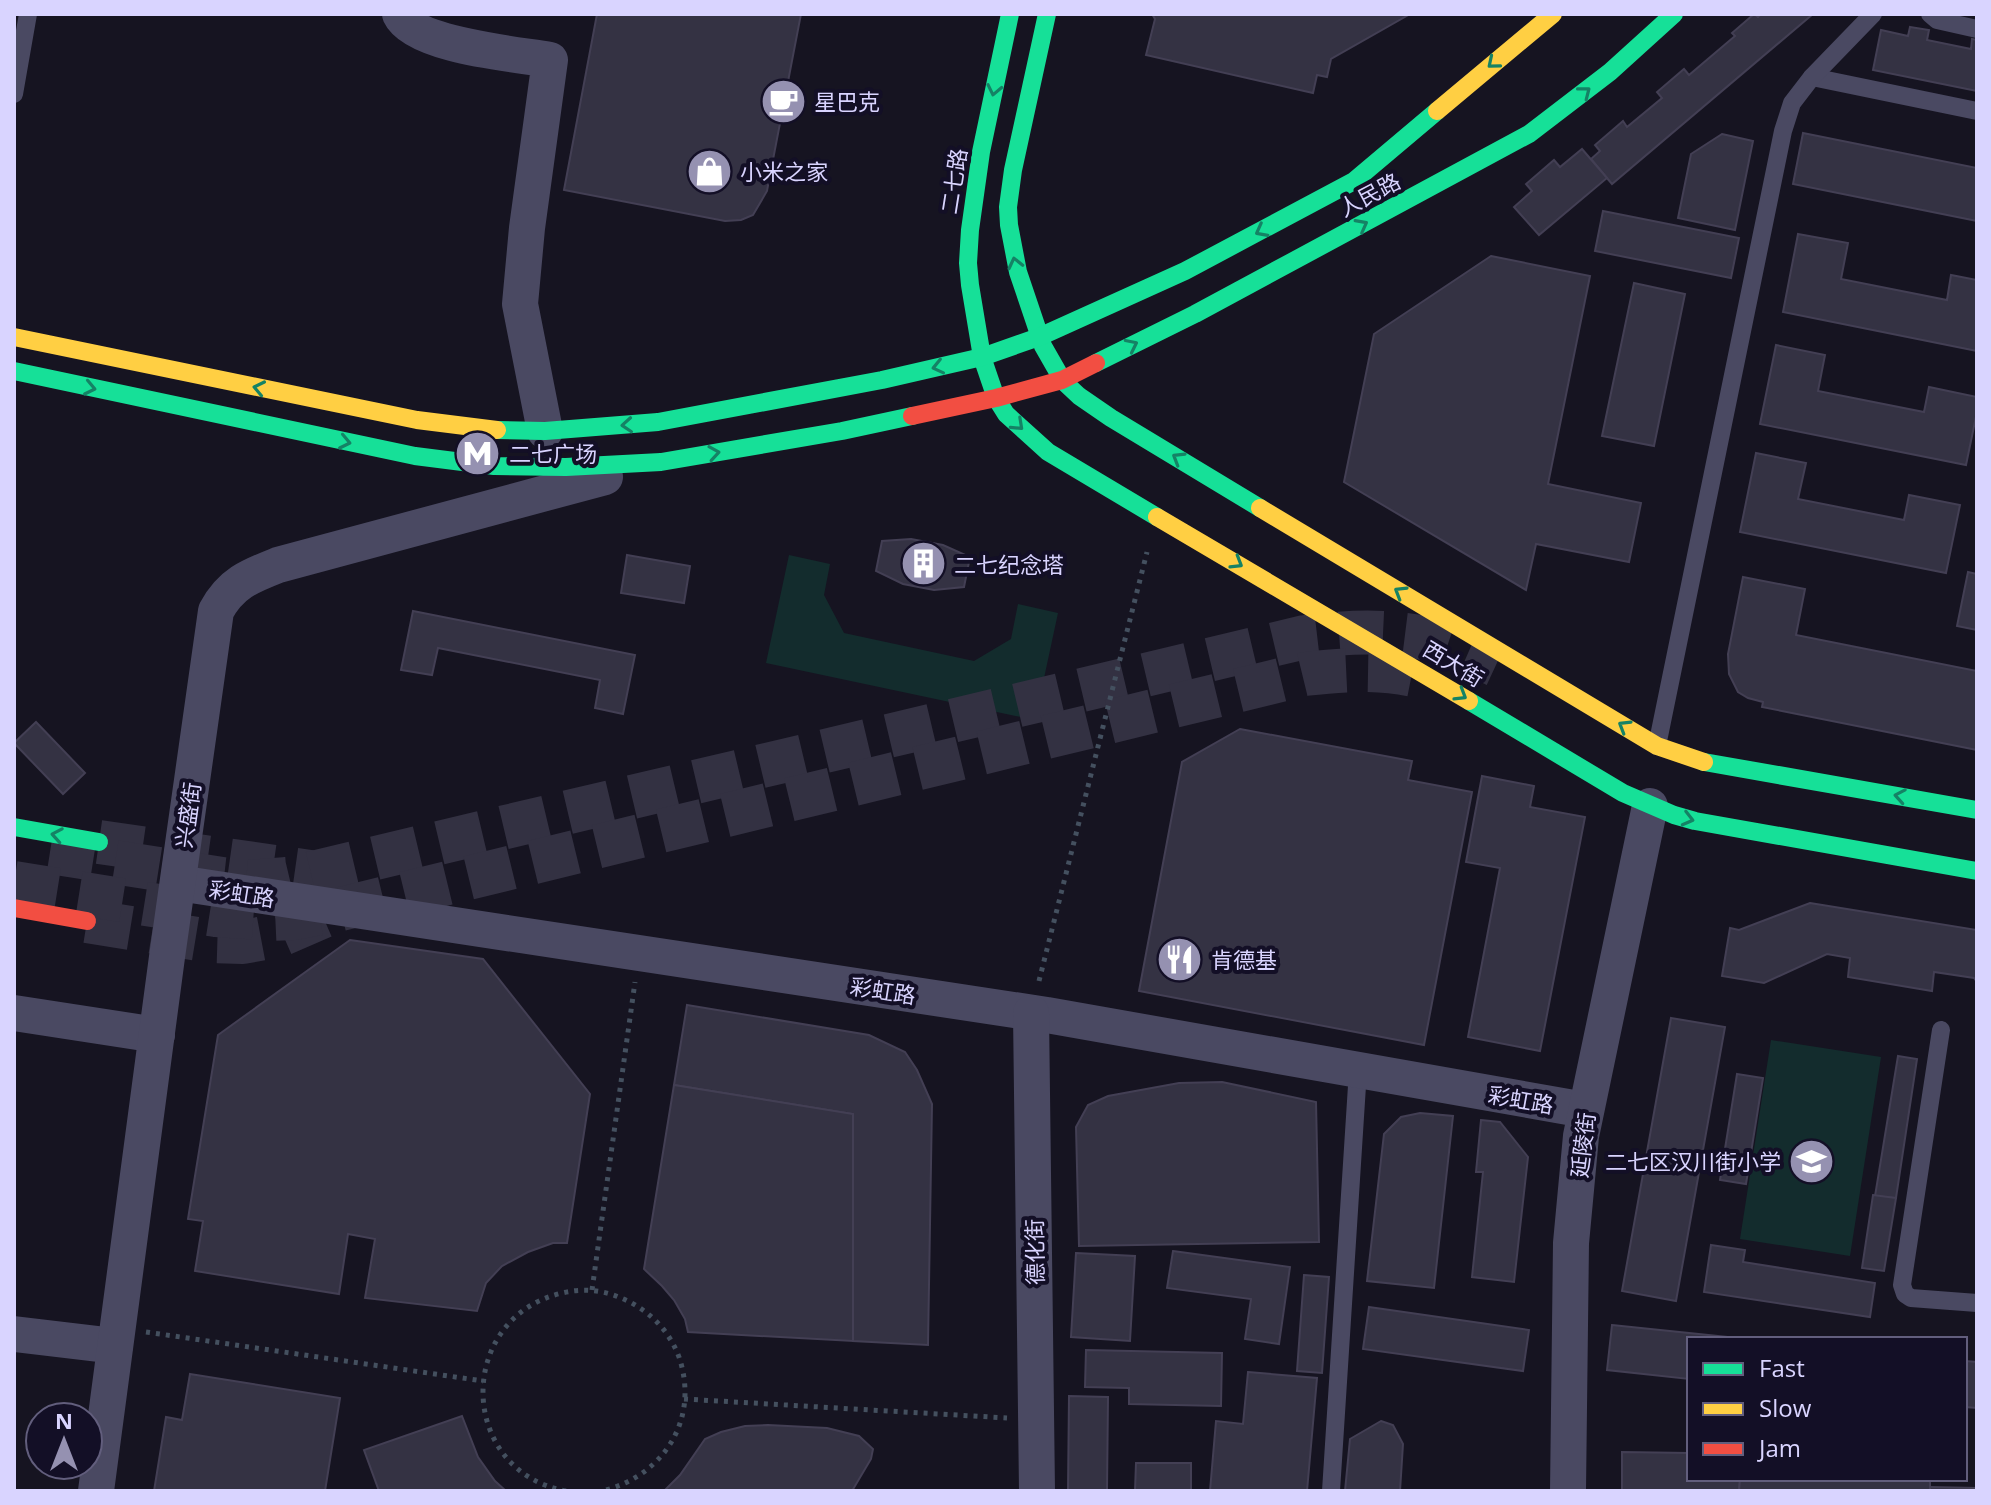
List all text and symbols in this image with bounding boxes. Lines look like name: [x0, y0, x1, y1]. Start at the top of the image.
one-way arrow: [1487, 53, 1502, 68]
cafe icon: 星巴克: [759, 77, 807, 125]
one-way arrow: [986, 83, 1003, 97]
place label: 星巴克: [814, 86, 880, 116]
one-way arrow: [1576, 87, 1590, 101]
street label: 二七路: [933, 146, 973, 216]
shop icon: 小米之家: [685, 147, 733, 195]
place label: 小米之家: [740, 156, 828, 186]
street label: 人民路: [1333, 165, 1405, 223]
one-way arrow: [1354, 219, 1368, 234]
one-way arrow: [1254, 221, 1269, 236]
one-way arrow: [1008, 256, 1025, 270]
one-way arrow: [1123, 340, 1138, 355]
one-way arrow: [931, 358, 945, 375]
one-way arrow: [84, 378, 97, 395]
one-way arrow: [253, 380, 267, 397]
one-way arrow: [1008, 415, 1023, 429]
one-way arrow: [620, 416, 633, 433]
metro station icon: 二七广场: [454, 429, 502, 477]
one-way arrow: [337, 433, 351, 450]
place label: 二七广场: [509, 438, 597, 468]
one-way arrow: [707, 445, 720, 462]
one-way arrow: [1172, 452, 1187, 467]
building icon: 二七纪念塔: [899, 540, 947, 588]
place label: 二七纪念塔: [954, 549, 1064, 579]
one-way arrow: [1228, 553, 1243, 569]
one-way arrow: [1395, 587, 1409, 602]
street label: 西大街: [1418, 633, 1490, 693]
one-way arrow: [1452, 686, 1467, 701]
one-way arrow: [1618, 720, 1633, 735]
street label: 兴盛街: [168, 780, 206, 850]
one-way arrow: [1893, 789, 1907, 806]
one-way arrow: [1681, 810, 1695, 827]
one-way arrow: [50, 827, 63, 844]
street label: 彩虹路: [207, 873, 277, 913]
restaurant icon: 肯德基: [1156, 935, 1204, 983]
place label: 肯德基: [1211, 944, 1277, 974]
street label: 彩虹路: [848, 970, 918, 1010]
street label: 彩虹路: [1486, 1078, 1556, 1120]
street label: 延陵街: [1563, 1110, 1601, 1180]
school or university icon: 二七区汉川街小学: [1788, 1137, 1836, 1185]
place label: 二七区汉川街小学: [1605, 1146, 1781, 1176]
street label: 德化街: [1018, 1219, 1050, 1285]
legend: [1687, 1337, 1967, 1481]
text: Fast: [1759, 1351, 1805, 1384]
text: Slow: [1759, 1391, 1812, 1424]
north arrow: [24, 1401, 104, 1481]
text: N: [55, 1405, 73, 1435]
text: Jam: [1757, 1431, 1801, 1464]

